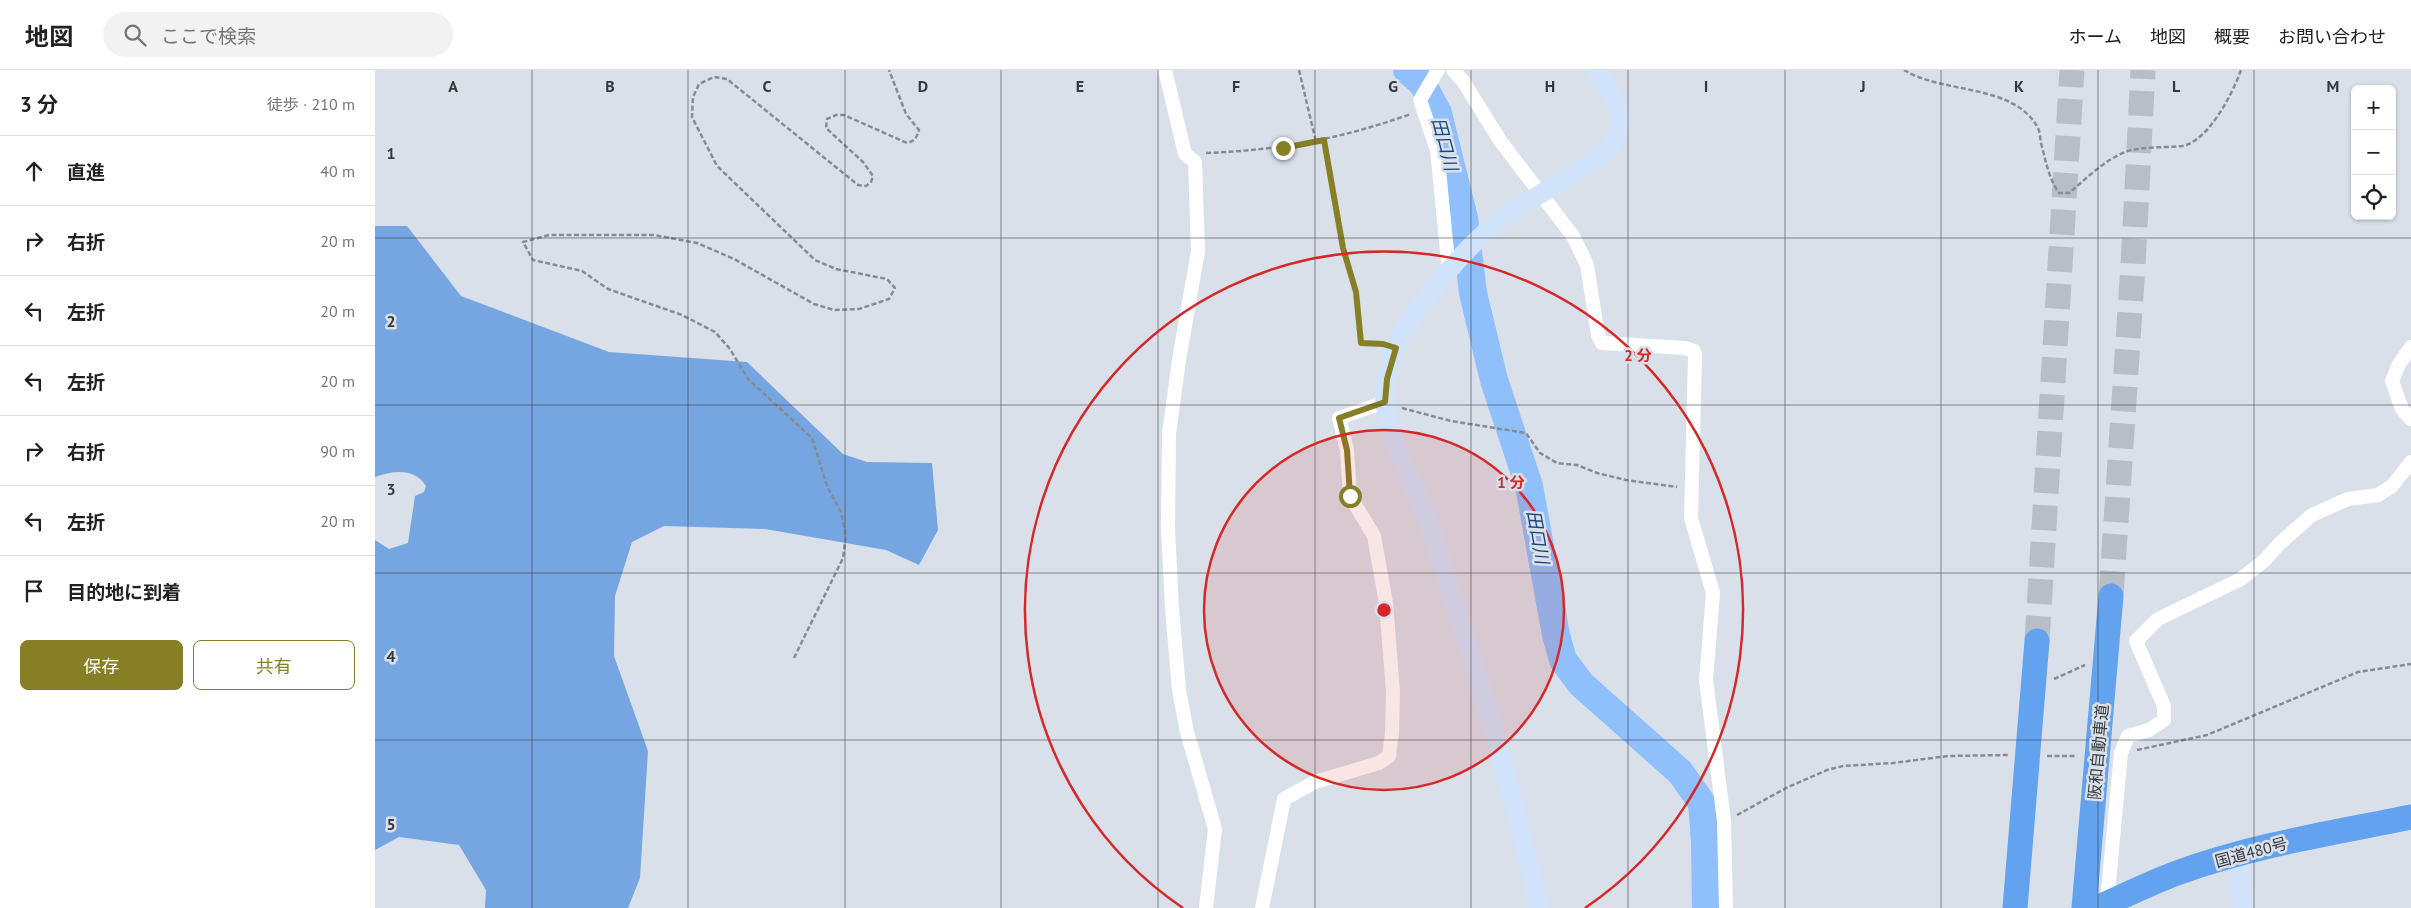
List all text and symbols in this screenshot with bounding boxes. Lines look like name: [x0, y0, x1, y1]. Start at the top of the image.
search box: [103, 12, 453, 57]
text: 地図: [25, 21, 73, 52]
icon: search: [121, 21, 149, 49]
text: ここで検索: [161, 24, 256, 48]
text: ホーム: [2069, 25, 2122, 48]
text: 地図: [2150, 25, 2186, 48]
text: 概要: [2214, 25, 2250, 48]
text: お問い合わせ: [2278, 25, 2386, 48]
text: A: [448, 76, 458, 96]
text: B: [605, 76, 615, 96]
text: C: [763, 76, 772, 96]
text: D: [918, 76, 928, 96]
text: E: [1076, 76, 1084, 96]
text: F: [1232, 76, 1240, 96]
text: G: [1388, 76, 1398, 96]
text: H: [1545, 76, 1555, 96]
text: I: [1704, 76, 1708, 96]
text: J: [1859, 76, 1866, 96]
text: K: [2014, 76, 2024, 96]
text: L: [2172, 76, 2181, 96]
text: M: [2327, 76, 2339, 96]
map controls: [2351, 85, 2396, 220]
button: +: [2351, 85, 2396, 130]
text: 3 分: [20, 91, 58, 118]
text: 徒歩 · 210 m: [267, 94, 355, 114]
water label: 田口川: [1427, 115, 1464, 175]
button: −: [2351, 130, 2396, 175]
route end: [1272, 137, 1295, 160]
text: 1: [386, 143, 396, 163]
icon: ahead: [20, 157, 48, 185]
text: 直進: [67, 160, 105, 184]
text: 40 m: [320, 161, 355, 181]
button: locate: [2351, 175, 2396, 220]
icon: right: [20, 227, 48, 255]
text: 右折: [67, 230, 105, 254]
text: 20 m: [320, 231, 355, 251]
icon: left: [20, 297, 48, 325]
text: 左折: [67, 300, 105, 324]
text: 20 m: [320, 301, 355, 321]
text: 2: [386, 311, 396, 331]
text: 2 分: [1624, 346, 1652, 365]
icon: left: [20, 367, 48, 395]
text: 左折: [67, 370, 105, 394]
text: 20 m: [320, 371, 355, 391]
icon: right: [20, 437, 48, 465]
text: 右折: [67, 440, 105, 464]
text: 90 m: [320, 441, 355, 461]
text: 1 分: [1497, 473, 1525, 492]
text: 3: [386, 479, 396, 499]
route start: [1339, 485, 1362, 508]
icon: left: [20, 507, 48, 535]
water label: 田口川: [1522, 508, 1554, 568]
text: 左折: [67, 510, 105, 534]
text: 20 m: [320, 511, 355, 531]
icon: arrive: [20, 577, 48, 605]
text: 目的地に到着: [67, 580, 181, 604]
centre of rings: [1375, 601, 1393, 619]
button: 保存: [20, 640, 183, 690]
button: 共有: [193, 640, 355, 690]
text: 4: [386, 646, 396, 666]
street label: 阪和自動車道: [2084, 703, 2112, 801]
text: 5: [386, 814, 396, 834]
street label: 国道480号: [2213, 833, 2289, 871]

